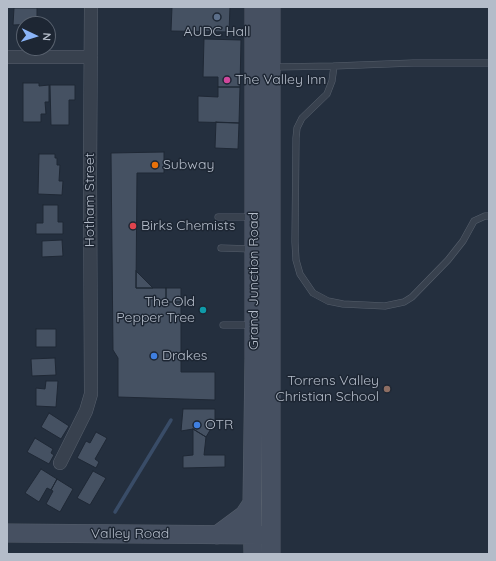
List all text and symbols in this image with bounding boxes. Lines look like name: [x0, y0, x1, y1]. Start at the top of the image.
marker: AUDC Hall: [212, 12, 222, 22]
north arrow: [16, 16, 56, 56]
place label: AUDC Hall: [184, 24, 250, 40]
text: N: [40, 32, 54, 41]
place label: The Valley Inn: [235, 72, 326, 88]
marker: The Valley Inn: [222, 75, 232, 85]
street label: Hotham Street: [82, 153, 98, 247]
place label: Subway: [163, 157, 214, 173]
marker: Subway: [150, 160, 160, 170]
street label: Grand Junction Road: [246, 212, 262, 350]
place label: Birks Chemists: [141, 218, 235, 234]
marker: Birks Chemists: [128, 221, 138, 231]
place label: The Old Pepper Tree: [116, 294, 195, 326]
marker: The Old Pepper Tree: [198, 305, 208, 315]
place label: Drakes: [162, 348, 207, 364]
marker: Drakes: [149, 351, 159, 361]
place label: Torrens Valley Christian School: [276, 373, 379, 406]
marker: Torrens Valley Christian School: [382, 384, 392, 394]
place label: OTR: [205, 417, 233, 433]
marker: OTR: [192, 420, 202, 430]
street label: Valley Road: [91, 526, 169, 542]

